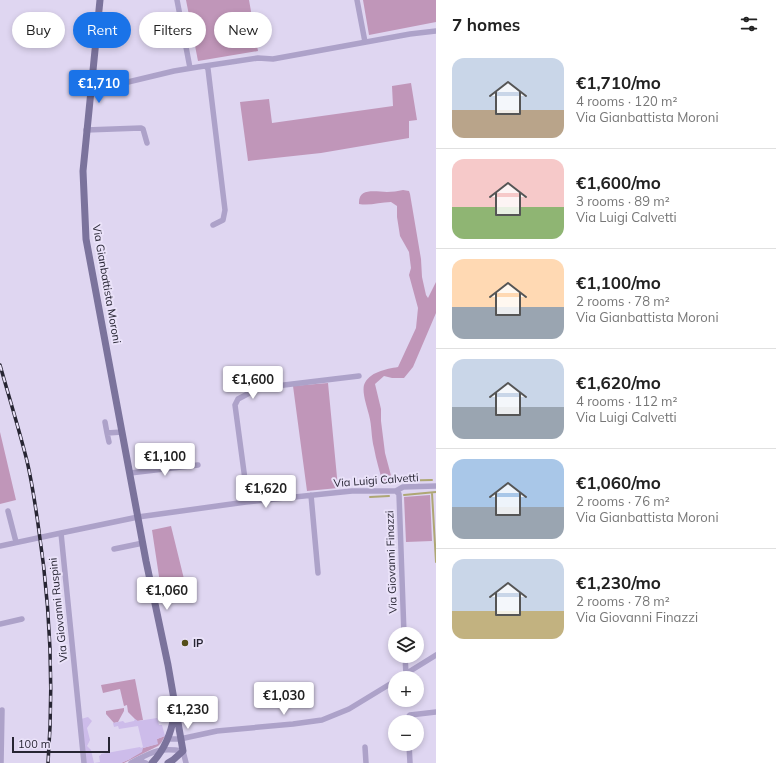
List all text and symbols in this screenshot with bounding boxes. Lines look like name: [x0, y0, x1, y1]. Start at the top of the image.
chip: Buy: [12, 12, 65, 48]
chip: Rent: [73, 12, 131, 48]
chip: Filters: [139, 12, 206, 48]
chip: New: [214, 12, 272, 48]
icon: filters: [738, 13, 760, 35]
text: 7 homes: [452, 14, 520, 35]
pin: €1,710: [66, 70, 132, 104]
text: €1,710/mo: [576, 72, 661, 93]
icon: home: [484, 74, 532, 122]
text: €1,710: [78, 75, 120, 91]
text: 4 rooms · 120 m²: [576, 93, 677, 109]
text: Via Gianbattista Moroni: [576, 109, 718, 125]
text: €1,600/mo: [576, 172, 661, 193]
icon: home: [484, 175, 532, 223]
text: 3 rooms · 89 m²: [576, 193, 670, 209]
text: Via Luigi Calvetti: [576, 209, 677, 225]
street label: Via Gianbattista Moroni: [90, 223, 124, 345]
text: €1,100/mo: [576, 272, 661, 293]
icon: home: [484, 275, 532, 323]
text: 2 rooms · 78 m²: [576, 293, 670, 309]
text: Via Gianbattista Moroni: [576, 309, 718, 325]
pin: €1,600: [220, 366, 286, 400]
text: €1,600: [232, 371, 274, 387]
text: €1,620/mo: [576, 372, 661, 393]
icon: home: [484, 375, 532, 423]
text: 4 rooms · 112 m²: [576, 393, 677, 409]
text: Via Luigi Calvetti: [576, 409, 677, 425]
pin: €1,100: [132, 443, 198, 477]
text: €1,100: [144, 448, 186, 464]
street label: Via Luigi Calvetti: [333, 470, 419, 490]
text: €1,060/mo: [576, 472, 661, 493]
pin: €1,620: [233, 475, 299, 509]
icon: home: [484, 475, 532, 523]
text: €1,620: [245, 480, 287, 496]
text: 2 rooms · 76 m²: [576, 493, 670, 509]
text: Via Gianbattista Moroni: [576, 509, 718, 525]
street label: Via Giovanni Finazzi: [382, 510, 400, 614]
street label: Via Giovanni Ruspini: [46, 557, 70, 663]
text: €1,230/mo: [576, 572, 661, 593]
icon: home: [484, 575, 532, 623]
pin: €1,060: [134, 577, 200, 611]
text: €1,060: [146, 582, 188, 598]
text: 2 rooms · 78 m²: [576, 593, 670, 609]
text: Via Giovanni Finazzi: [576, 609, 698, 625]
map controls: [388, 627, 424, 751]
button: layers: [388, 627, 424, 663]
place label: IP: [193, 636, 203, 650]
marker: IP: [180, 638, 190, 648]
button: +: [388, 671, 424, 707]
pin: €1,030: [251, 682, 317, 716]
text: €1,030: [263, 687, 305, 703]
pin: €1,230: [155, 696, 221, 730]
text: €1,230: [167, 701, 209, 717]
button: −: [388, 715, 424, 751]
scale bar: [12, 735, 110, 754]
text: 100 m: [18, 737, 50, 751]

